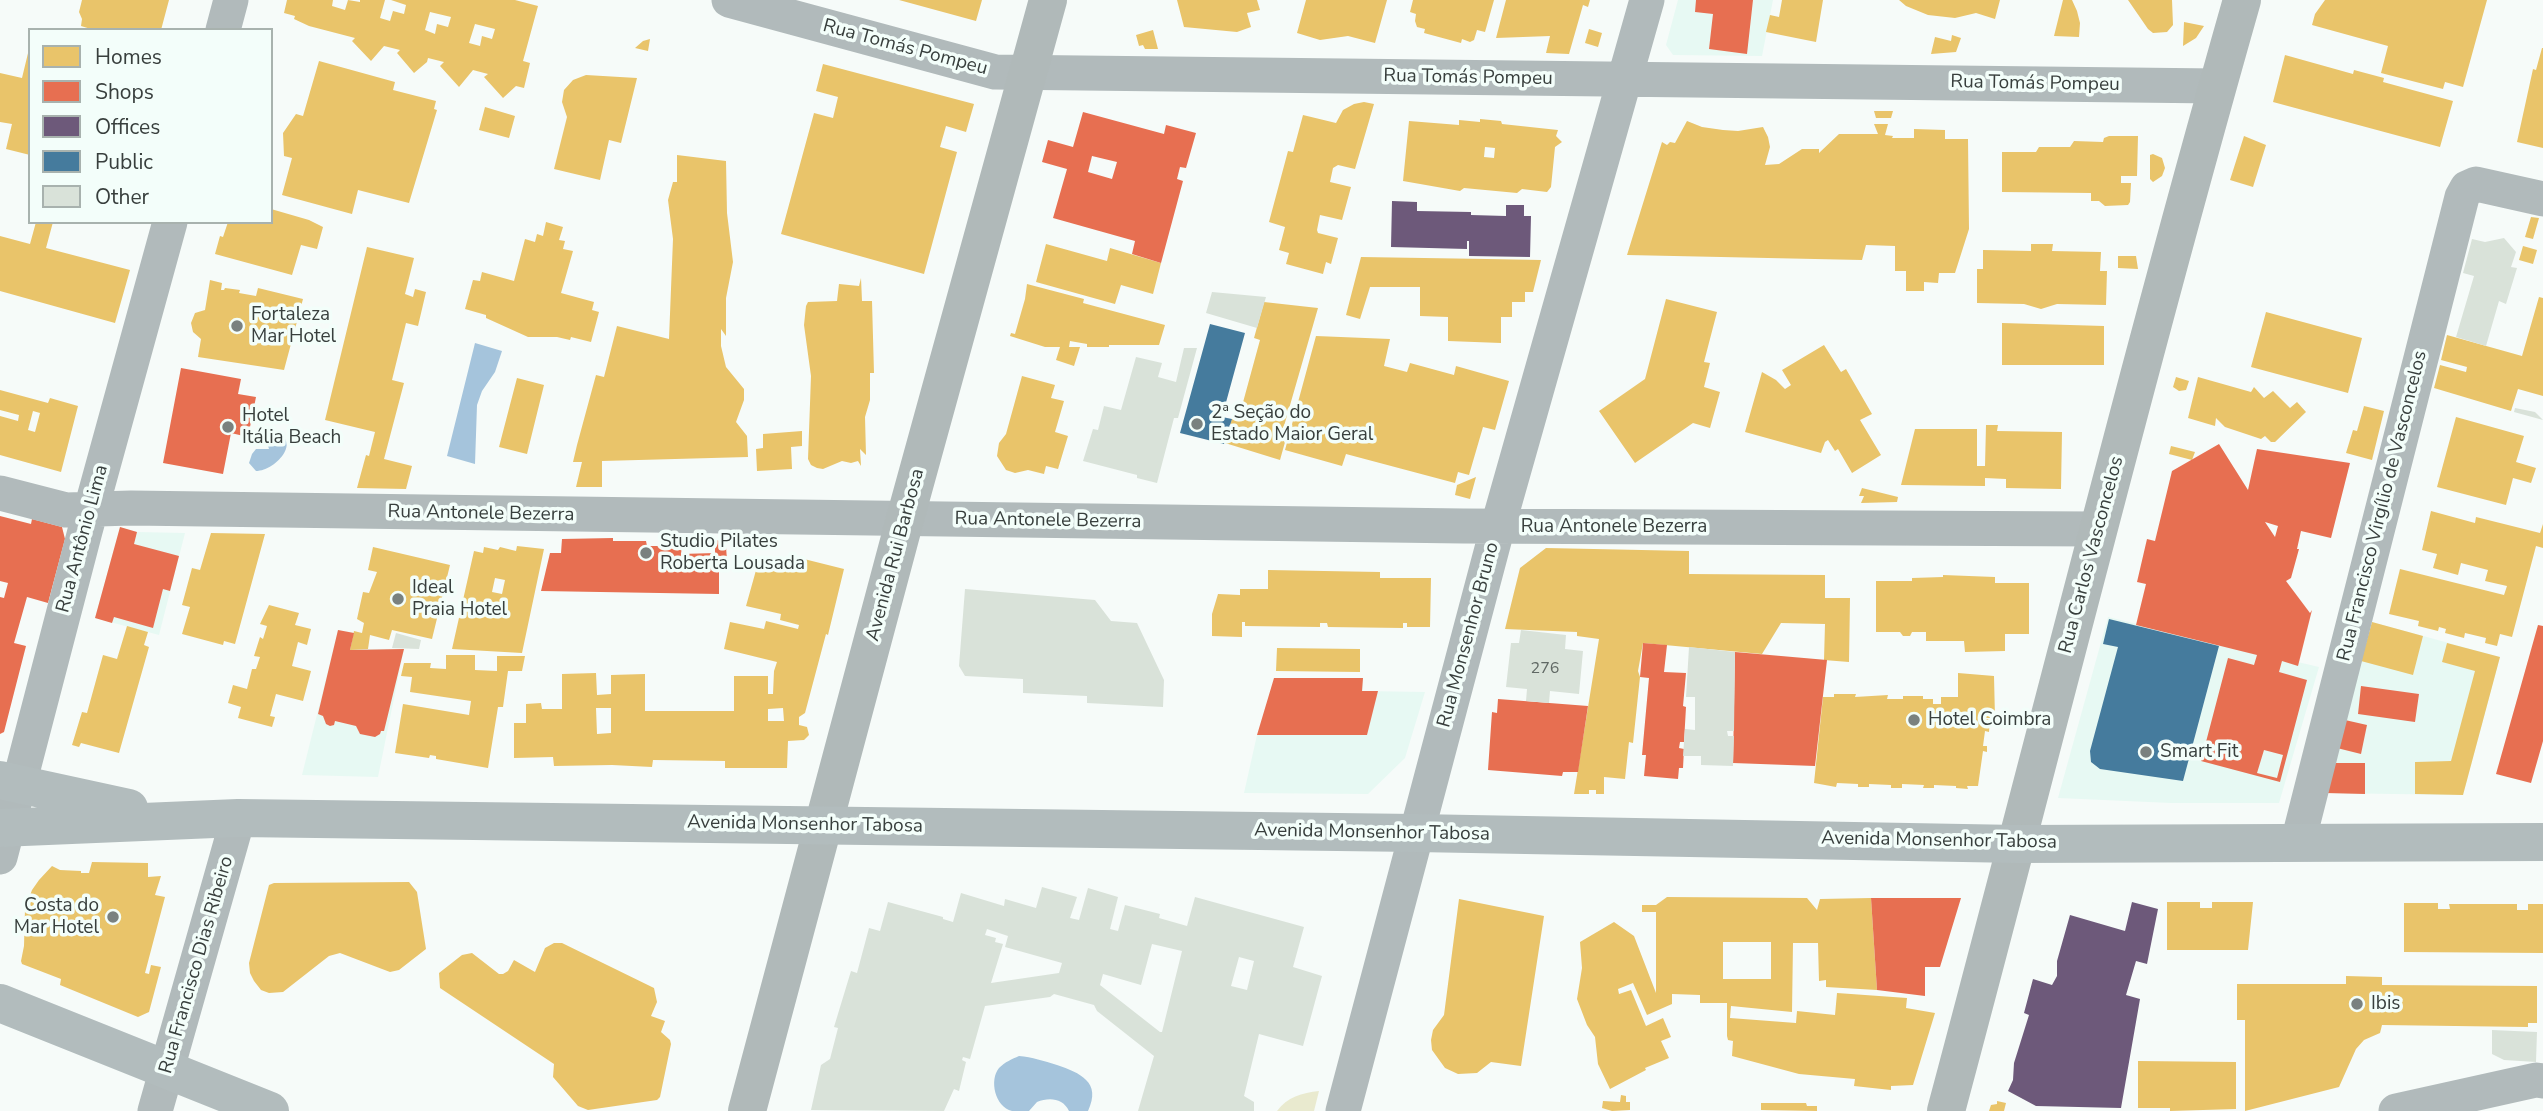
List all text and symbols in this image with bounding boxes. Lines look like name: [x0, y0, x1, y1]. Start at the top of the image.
street label: Rua Tomás Pompeu: [820, 15, 990, 81]
legend: [28, 28, 273, 224]
text: Homes: [95, 43, 162, 71]
street label: Rua Tomás Pompeu: [1383, 65, 1553, 91]
street label: Rua Tomás Pompeu: [1950, 71, 2120, 97]
text: Shops: [95, 78, 154, 106]
text: Offices: [95, 113, 160, 141]
text: Public: [95, 148, 153, 176]
text: Other: [95, 183, 149, 211]
place label: Fortaleza Mar Hotel: [251, 304, 336, 348]
marker: Fortaleza Mar Hotel: [229, 318, 245, 334]
street label: Rua Francisco Virgílio de Vasconcelos: [2333, 348, 2433, 664]
place label: 2ª Seção do Estado Maior Geral: [1211, 402, 1373, 446]
place label: Hotel Itália Beach: [242, 405, 341, 449]
marker: 2ª Seção do Estado Maior Geral: [1189, 416, 1205, 432]
marker: Hotel Itália Beach: [220, 419, 236, 435]
street label: Rua Carlos Vasconcelos: [2055, 454, 2129, 656]
street label: Rua Antônio Lima: [52, 463, 114, 615]
street label: Avenida Rui Barbosa: [862, 466, 930, 644]
street label: Rua Antonele Bezerra: [387, 501, 575, 527]
street label: Rua Antonele Bezerra: [954, 508, 1142, 534]
street label: Rua Antonele Bezerra: [1521, 516, 1707, 538]
place label: Studio Pilates Roberta Lousada: [660, 531, 805, 575]
street label: Rua Monsenhor Bruno: [1433, 540, 1505, 730]
marker: Studio Pilates Roberta Lousada: [638, 545, 654, 561]
place label: Ideal Praia Hotel: [412, 577, 507, 621]
marker: Ideal Praia Hotel: [390, 591, 406, 607]
house number: 276: [1531, 659, 1559, 679]
place label: Hotel Coimbra: [1928, 709, 2051, 731]
marker: Hotel Coimbra: [1906, 712, 1922, 728]
place label: Smart Fit: [2160, 741, 2238, 763]
marker: Smart Fit: [2138, 744, 2154, 760]
street label: Avenida Monsenhor Tabosa: [687, 812, 923, 838]
street label: Avenida Monsenhor Tabosa: [1254, 820, 1490, 846]
street label: Avenida Monsenhor Tabosa: [1821, 828, 2057, 854]
street label: Rua Francisco Dias Ribeiro: [155, 854, 239, 1076]
place label: Costa do Mar Hotel: [14, 895, 99, 939]
marker: Costa do Mar Hotel: [105, 909, 121, 925]
place label: Ibis: [2371, 993, 2400, 1015]
marker: Ibis: [2349, 996, 2365, 1012]

